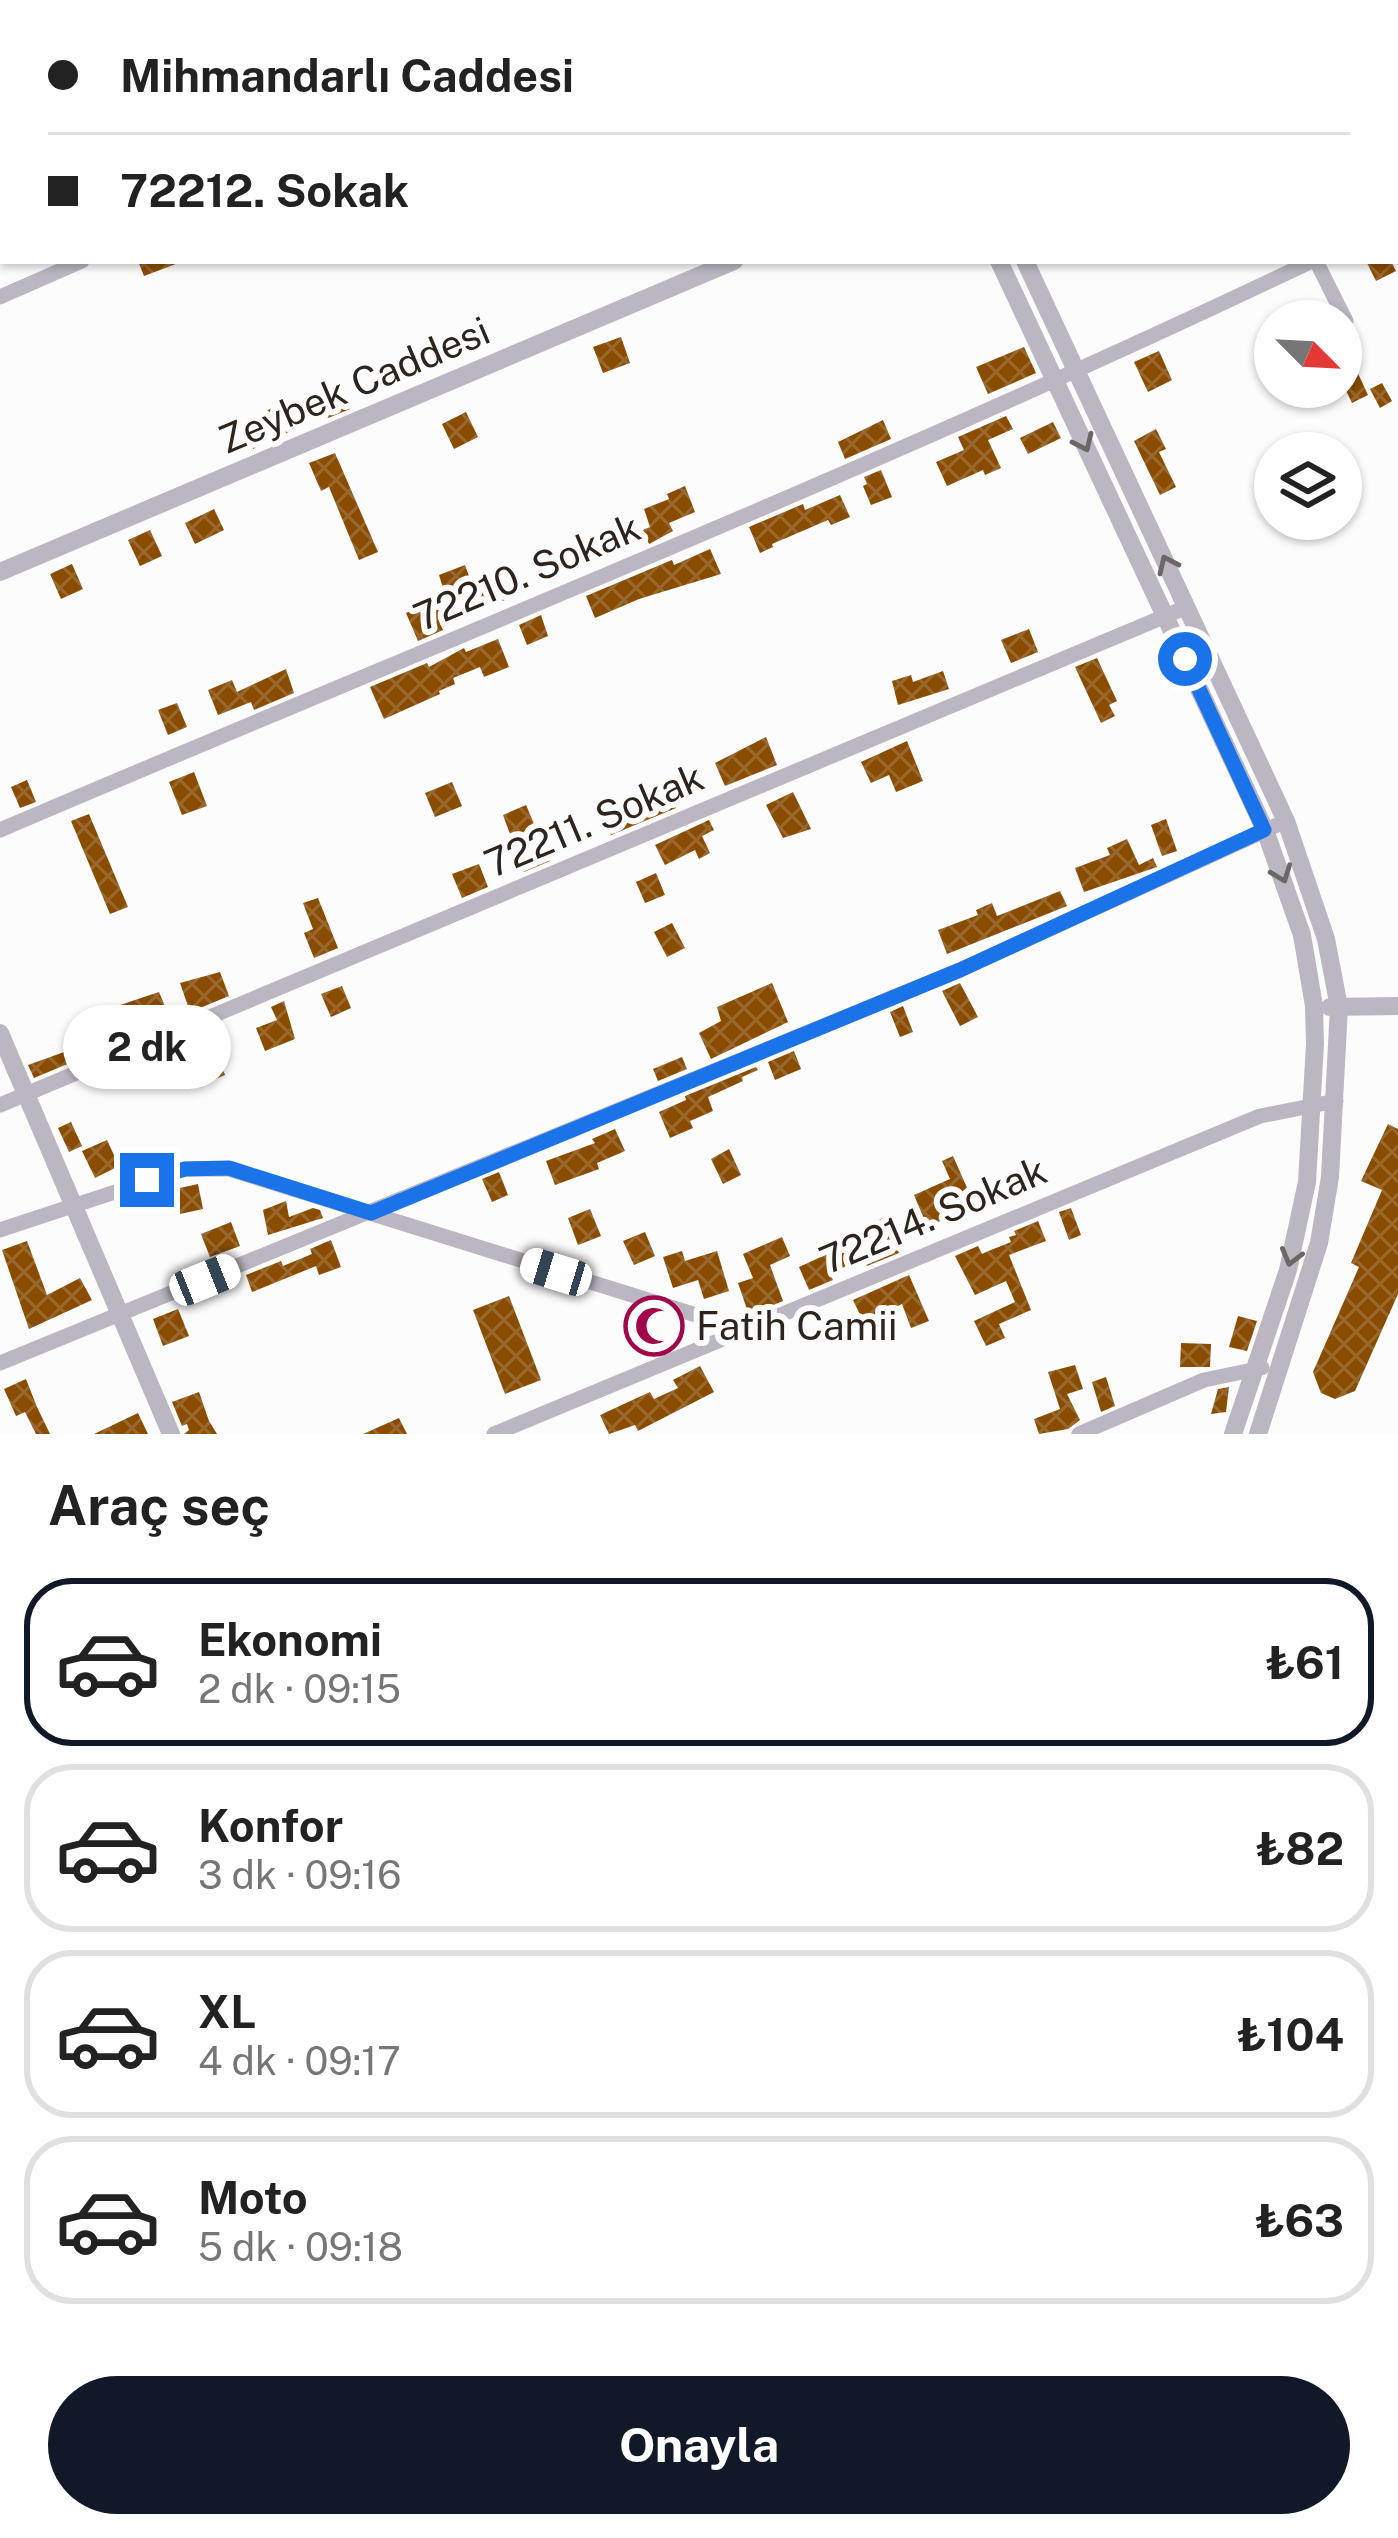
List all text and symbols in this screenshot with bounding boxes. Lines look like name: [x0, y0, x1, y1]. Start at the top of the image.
text: Mihmandarlı Caddesi: [120, 49, 574, 102]
text: 72212. Sokak: [120, 164, 409, 217]
north arrow: [1254, 300, 1362, 408]
map controls: [1254, 300, 1362, 540]
street label: Zeybek Caddesi: [212, 307, 496, 463]
one-way arrow: [1070, 431, 1093, 452]
button: layers: [1254, 432, 1362, 540]
street label: 72210. Sokak: [407, 504, 647, 640]
one-way arrow: [1158, 555, 1182, 576]
route start: [1158, 632, 1212, 686]
street label: 72211. Sokak: [478, 753, 710, 887]
one-way arrow: [1267, 862, 1292, 883]
callout: 2 dk: [63, 1006, 231, 1090]
text: 2 dk: [107, 1024, 187, 1070]
street label: 72214. Sokak: [813, 1147, 1053, 1283]
route end: [120, 1153, 174, 1207]
car: [516, 1244, 596, 1300]
one-way arrow: [1281, 1247, 1306, 1267]
car: [165, 1250, 245, 1310]
mosque icon: Fatih Camii: [623, 1295, 685, 1357]
place label: Fatih Camii: [696, 1303, 897, 1349]
text: Araç seç: [48, 1474, 270, 1537]
icon: car: [54, 1608, 162, 1716]
text: Ekonomi: [198, 1613, 382, 1666]
text: ₺61: [1266, 1636, 1344, 1689]
text: 2 dk · 09:15: [198, 1666, 401, 1712]
icon: car: [54, 1794, 162, 1902]
text: Konfor: [198, 1799, 343, 1852]
text: ₺82: [1256, 1822, 1344, 1875]
text: 3 dk · 09:16: [198, 1852, 402, 1898]
icon: car: [54, 1980, 162, 2088]
text: XL: [198, 1985, 256, 2038]
text: ₺104: [1237, 2008, 1344, 2061]
text: 4 dk · 09:17: [198, 2038, 401, 2084]
icon: car: [54, 2166, 162, 2274]
text: Moto: [198, 2171, 308, 2224]
text: ₺63: [1255, 2194, 1344, 2247]
text: 5 dk · 09:18: [198, 2224, 403, 2270]
button: Onayla: [48, 2376, 1350, 2514]

